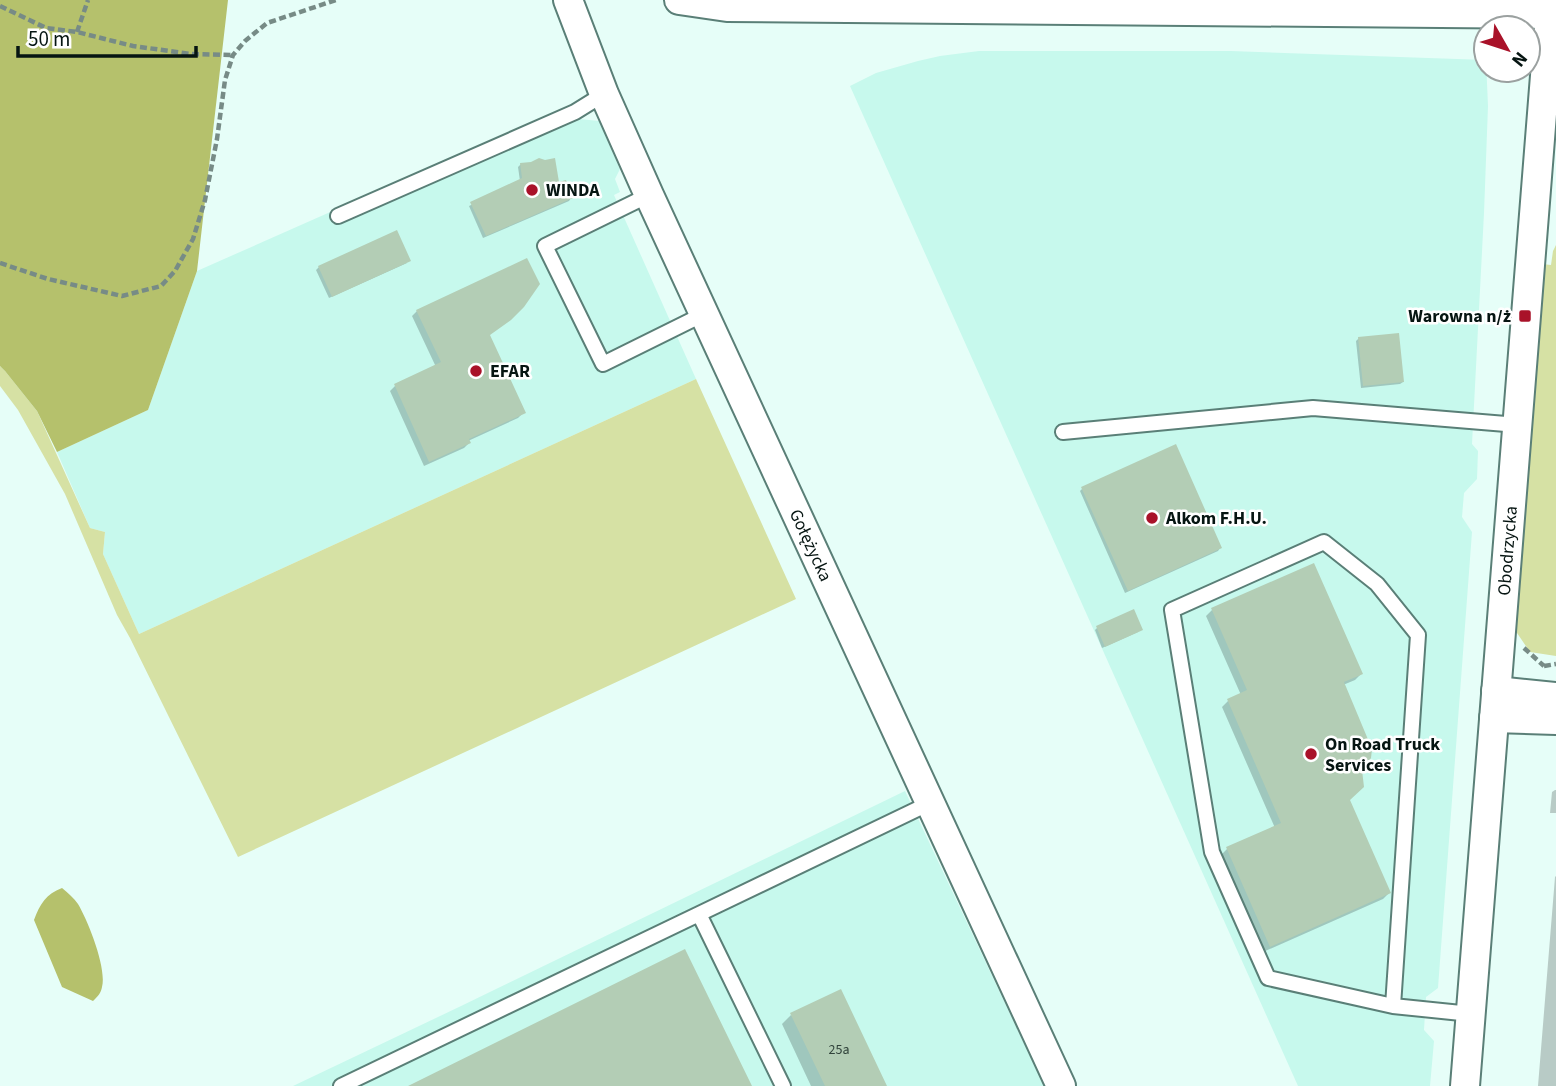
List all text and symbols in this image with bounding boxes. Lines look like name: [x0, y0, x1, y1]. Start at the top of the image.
scale bar: [18, 14, 196, 58]
north arrow: [1472, 14, 1542, 84]
text: 50 m: [28, 24, 70, 54]
text: N: [1505, 45, 1534, 72]
place label: WINDA: [546, 178, 600, 203]
marker: WINDA: [524, 182, 540, 198]
place label: Warowna n/ż: [1408, 304, 1511, 329]
marker: Warowna n/ż: [1517, 308, 1533, 324]
place label: EFAR: [490, 359, 530, 384]
marker: EFAR: [468, 363, 484, 379]
street label: Gołężycka: [783, 505, 838, 585]
street label: Obodrzycka: [1491, 505, 1523, 596]
place label: Alkom F.H.U.: [1165, 506, 1267, 531]
marker: Alkom F.H.U.: [1144, 510, 1160, 526]
place label: On Road Truck Services: [1325, 732, 1440, 778]
marker: On Road Truck Services: [1303, 746, 1319, 762]
house number: 25a: [829, 1040, 849, 1060]

